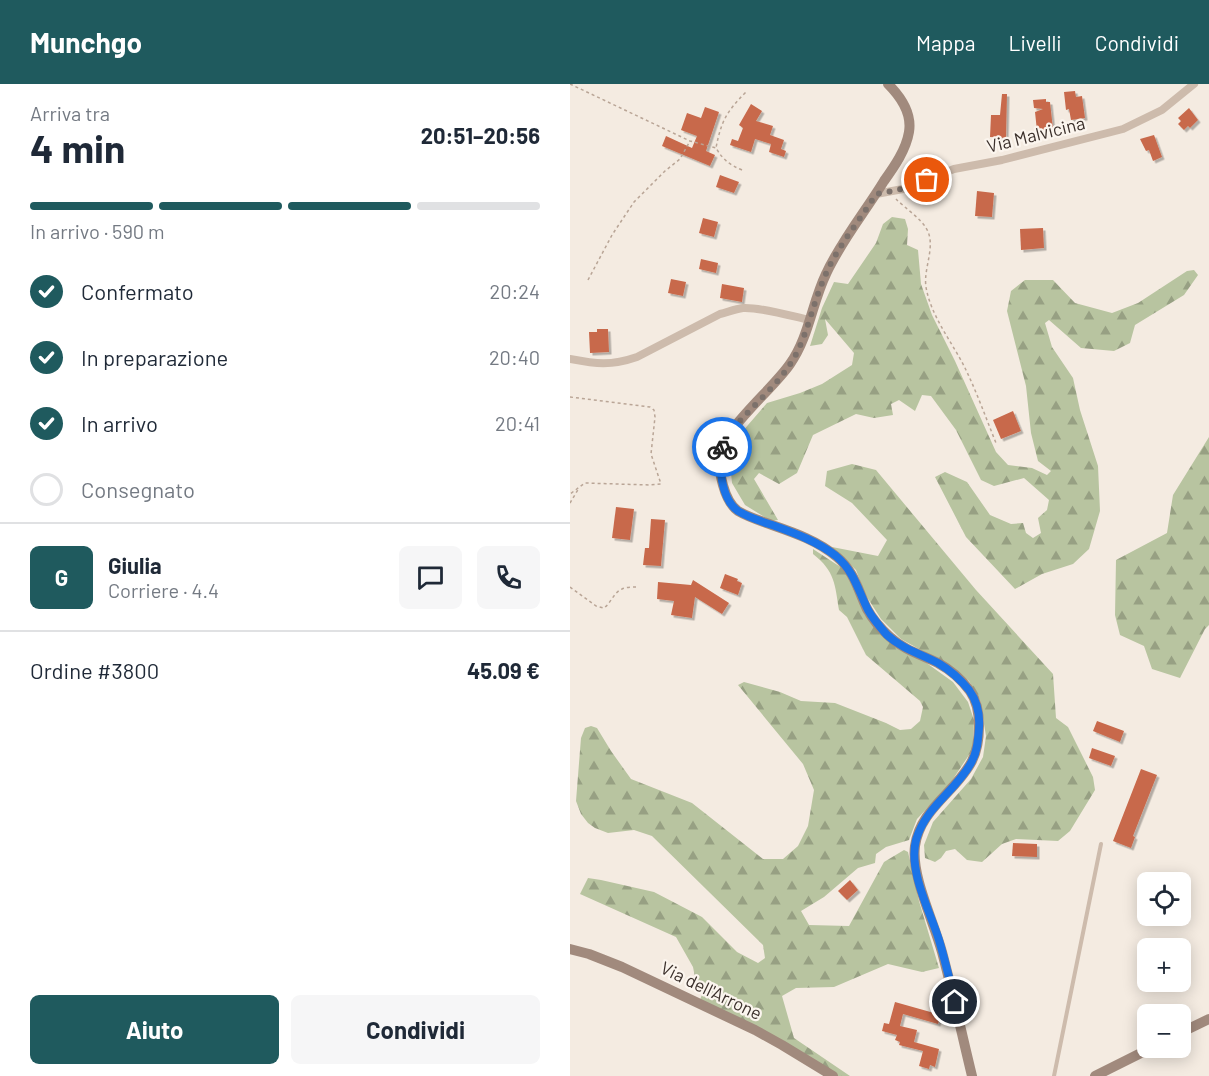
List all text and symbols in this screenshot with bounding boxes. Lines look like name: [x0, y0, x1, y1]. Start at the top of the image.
text: Munchgo: [30, 25, 142, 59]
text: Mappa: [916, 30, 976, 55]
text: Livelli: [1009, 30, 1062, 55]
text: Condividi: [1095, 30, 1179, 55]
text: Arriva tra: [30, 101, 110, 125]
street label: Via Malvicina: [984, 111, 1087, 157]
text: 20:51–20:56: [421, 122, 540, 148]
text: 4 min: [30, 124, 125, 171]
pin: [901, 154, 952, 205]
icon: bag: [910, 163, 943, 196]
text: In arrivo · 590 m: [30, 219, 165, 243]
icon: check: [30, 275, 63, 308]
text: Confermato: [81, 278, 194, 304]
text: 20:24: [489, 279, 540, 303]
icon: check: [30, 341, 63, 374]
text: In preparazione: [81, 344, 228, 370]
text: 20:40: [489, 345, 540, 369]
icon: check: [30, 407, 63, 440]
text: In arrivo: [81, 410, 158, 436]
text: 20:41: [495, 411, 540, 435]
courier: [692, 417, 752, 477]
icon: bike: [706, 431, 739, 464]
text: Consegnato: [81, 476, 195, 502]
button: chat: [399, 546, 462, 609]
button: phone: [477, 546, 540, 609]
text: Giulia: [108, 552, 162, 578]
text: G: [55, 564, 68, 590]
text: Corriere · 4.4: [108, 578, 219, 602]
text: Ordine #3800: [30, 657, 159, 683]
text: 45.09 €: [467, 657, 540, 683]
map controls: [1137, 872, 1191, 1058]
button: locate: [1137, 872, 1191, 926]
button: +: [1137, 938, 1191, 992]
street label: Via dell'Arrone: [657, 956, 766, 1024]
pin: [929, 976, 980, 1027]
icon: home: [938, 985, 971, 1018]
button: Aiuto: [30, 995, 279, 1064]
button: Condividi: [291, 995, 540, 1064]
button: −: [1137, 1004, 1191, 1058]

